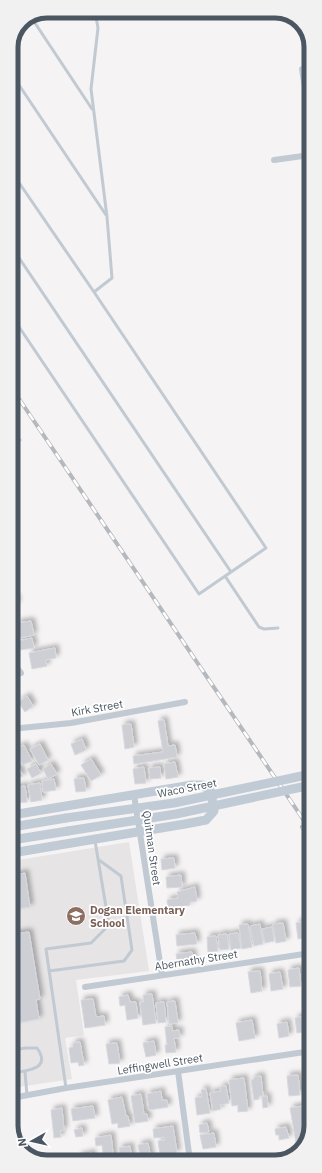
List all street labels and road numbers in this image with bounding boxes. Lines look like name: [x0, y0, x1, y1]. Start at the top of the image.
street label: Kirk Street: [70, 697, 124, 719]
street label: Waco Street: [156, 775, 218, 801]
street label: Quitman Street: [140, 810, 164, 886]
street label: Abernathy Street: [153, 947, 239, 973]
street label: Leffingwell Street: [116, 1050, 204, 1078]

